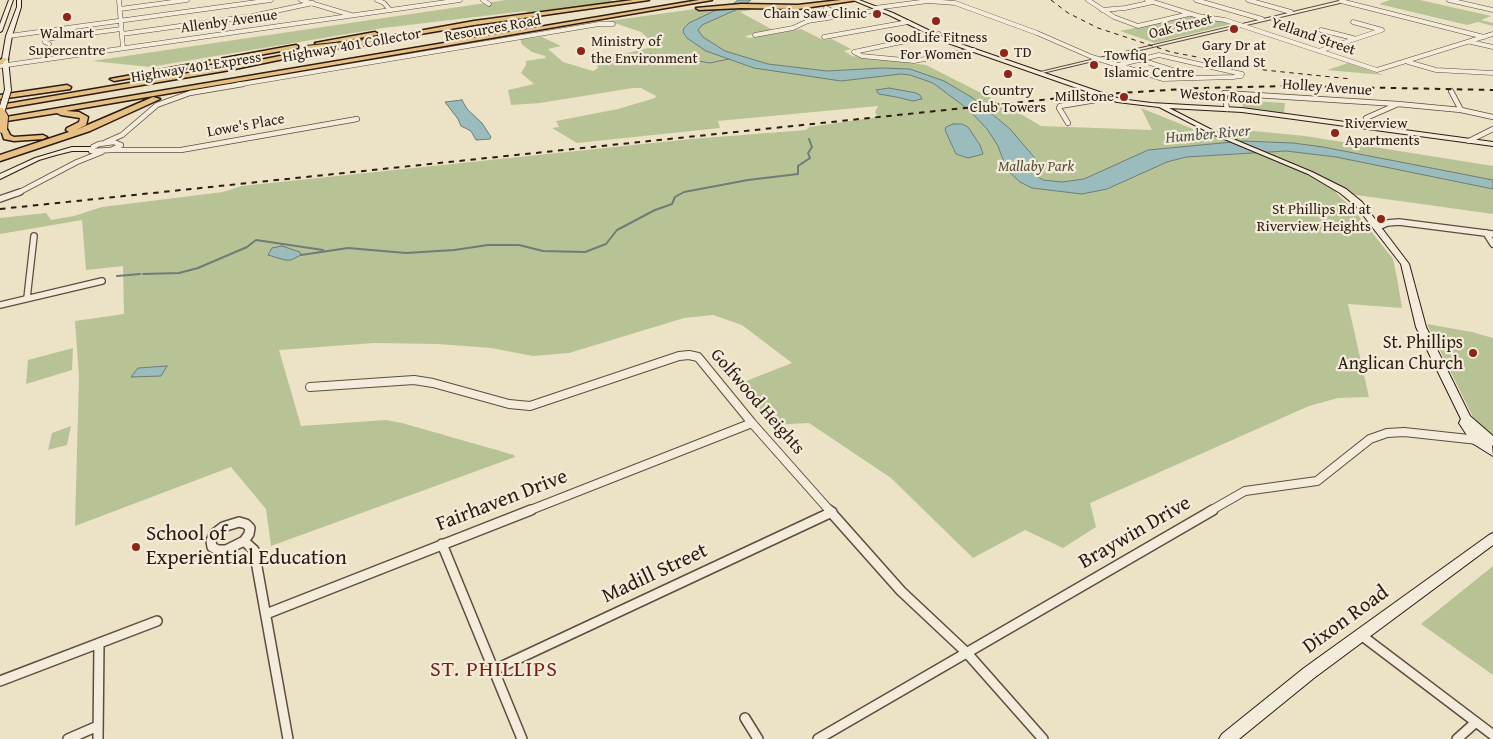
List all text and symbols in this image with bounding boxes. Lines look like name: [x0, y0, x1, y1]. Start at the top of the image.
place label: Chain Saw Clinic: [763, 5, 867, 23]
street label: Allenby Avenue: [179, 6, 279, 38]
marker: Chain Saw Clinic: [871, 8, 883, 20]
street label: Oak Street: [1147, 10, 1215, 44]
marker: Walmart Supercentre: [61, 11, 73, 23]
street label: Resources Road: [443, 12, 543, 46]
street label: Yelland Street: [1268, 14, 1358, 60]
marker: GoodLife Fitness For Women: [930, 15, 942, 27]
marker: Gary Dr at Yelland St: [1228, 23, 1240, 35]
place label: Walmart Supercentre: [29, 25, 105, 60]
street label: Highway 401 Collector: [281, 25, 423, 67]
place label: GoodLife Fitness For Women: [884, 29, 988, 64]
place label: Ministry of the Environment: [591, 33, 698, 68]
place label: Gary Dr at Yelland St: [1202, 37, 1266, 72]
place label: TD: [1014, 44, 1032, 62]
marker: Ministry of the Environment: [575, 45, 587, 57]
marker: TD: [998, 47, 1010, 59]
place label: Towfiq Islamic Centre: [1104, 47, 1194, 82]
street label: Highway 401 Express: [130, 49, 262, 87]
marker: Towfiq Islamic Centre: [1088, 59, 1100, 71]
marker: Country Club Towers: [1002, 68, 1014, 80]
street label: Holley Avenue: [1282, 76, 1372, 100]
place label: Country Club Towers: [970, 82, 1046, 117]
street label: Weston Road: [1179, 85, 1261, 109]
place label: Millstone: [1055, 88, 1114, 106]
marker: Millstone: [1118, 91, 1130, 103]
street label: Lowe's Place: [206, 110, 286, 142]
place label: Riverview Apartments: [1345, 115, 1420, 150]
water label: Humber River: [1165, 122, 1251, 148]
marker: Riverview Apartments: [1329, 127, 1341, 139]
park label: Mallaby Park: [998, 158, 1074, 176]
place label: St Phillips Rd at Riverview Heights: [1257, 201, 1371, 236]
marker: St Phillips Rd at Riverview Heights: [1375, 213, 1387, 225]
place label: St. Phillips Anglican Church: [1338, 332, 1463, 374]
street label: Golfwood Heights: [705, 345, 809, 459]
marker: St. Phillips Anglican Church: [1467, 347, 1479, 359]
street label: Fairhaven Drive: [433, 464, 571, 538]
street label: Braywin Drive: [1075, 491, 1195, 575]
place label: School of Experiential Education: [146, 522, 347, 572]
street label: Madill Street: [598, 539, 712, 609]
marker: School of Experiential Education: [130, 541, 142, 553]
street label: Dixon Road: [1298, 580, 1394, 660]
district label: ST. PHILLIPS: [429, 657, 559, 683]

